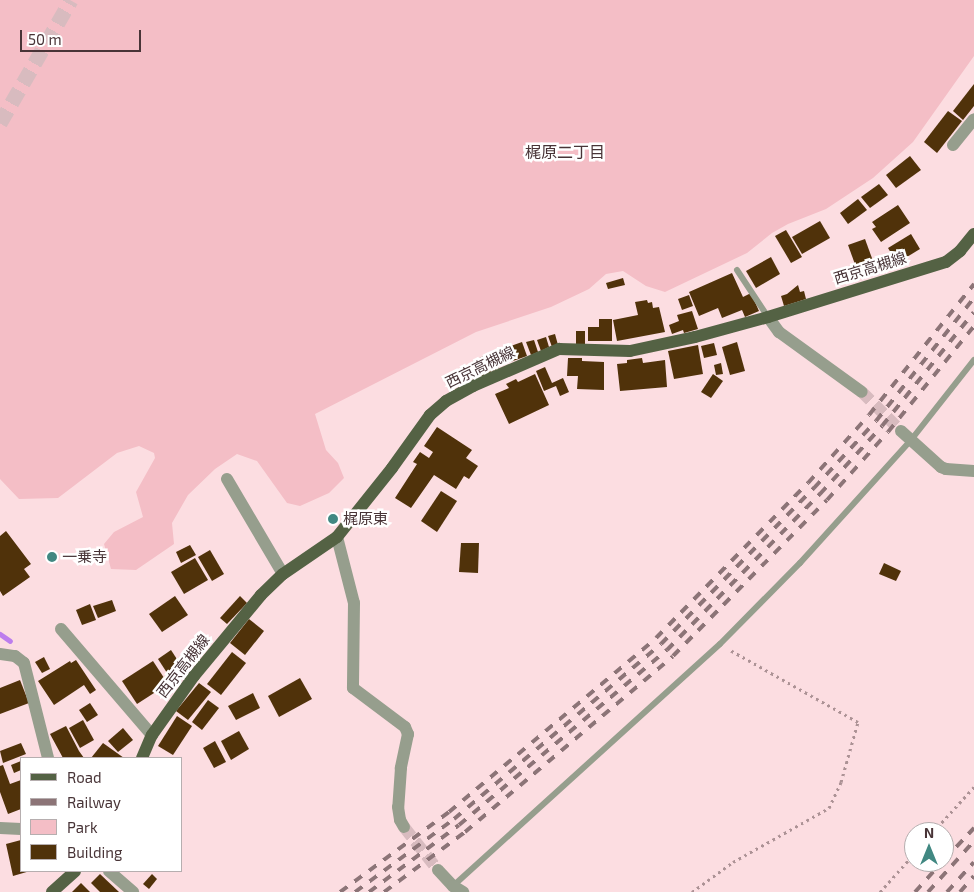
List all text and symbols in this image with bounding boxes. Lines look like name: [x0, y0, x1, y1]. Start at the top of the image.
scale bar: [22, 20, 144, 52]
text: 50 m: [28, 30, 62, 48]
district label: 梶原二丁目: [525, 142, 605, 162]
street label: 西京高槻線: [832, 248, 908, 288]
street label: 西京高槻線: [442, 342, 518, 392]
place label: 梶原東: [343, 510, 388, 528]
marker: 梶原東: [327, 513, 339, 525]
place label: 一乗寺: [62, 548, 107, 566]
marker: 一乗寺: [46, 551, 58, 563]
street label: 西京高槻線: [153, 631, 213, 701]
legend: [20, 757, 182, 872]
text: Road: [67, 768, 102, 786]
text: Railway: [67, 793, 121, 811]
text: Park: [67, 818, 98, 836]
north arrow: [904, 822, 954, 872]
text: N: [924, 824, 934, 841]
text: Building: [67, 843, 122, 861]

